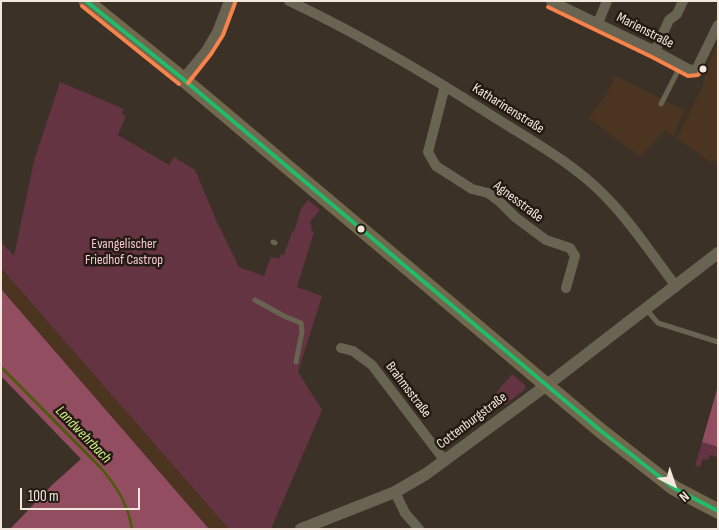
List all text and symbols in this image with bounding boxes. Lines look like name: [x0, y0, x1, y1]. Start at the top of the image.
street label: Marienstraße: [614, 9, 676, 53]
unlabelled marker: [698, 64, 708, 74]
street label: Katharinenstraße: [469, 80, 547, 138]
street label: Agnesstraße: [490, 178, 546, 226]
unlabelled marker: [356, 224, 366, 234]
park label: Evangelischer Friedhof Castrop: [85, 236, 163, 268]
street label: Brahmsstraße: [382, 359, 434, 421]
street label: Cottenburgstraße: [434, 389, 510, 453]
water label: Landwehrbach: [51, 403, 115, 467]
north arrow: [649, 460, 699, 510]
scale bar: [22, 478, 142, 510]
text: 100 m: [28, 487, 59, 506]
text: N: [676, 488, 693, 506]

